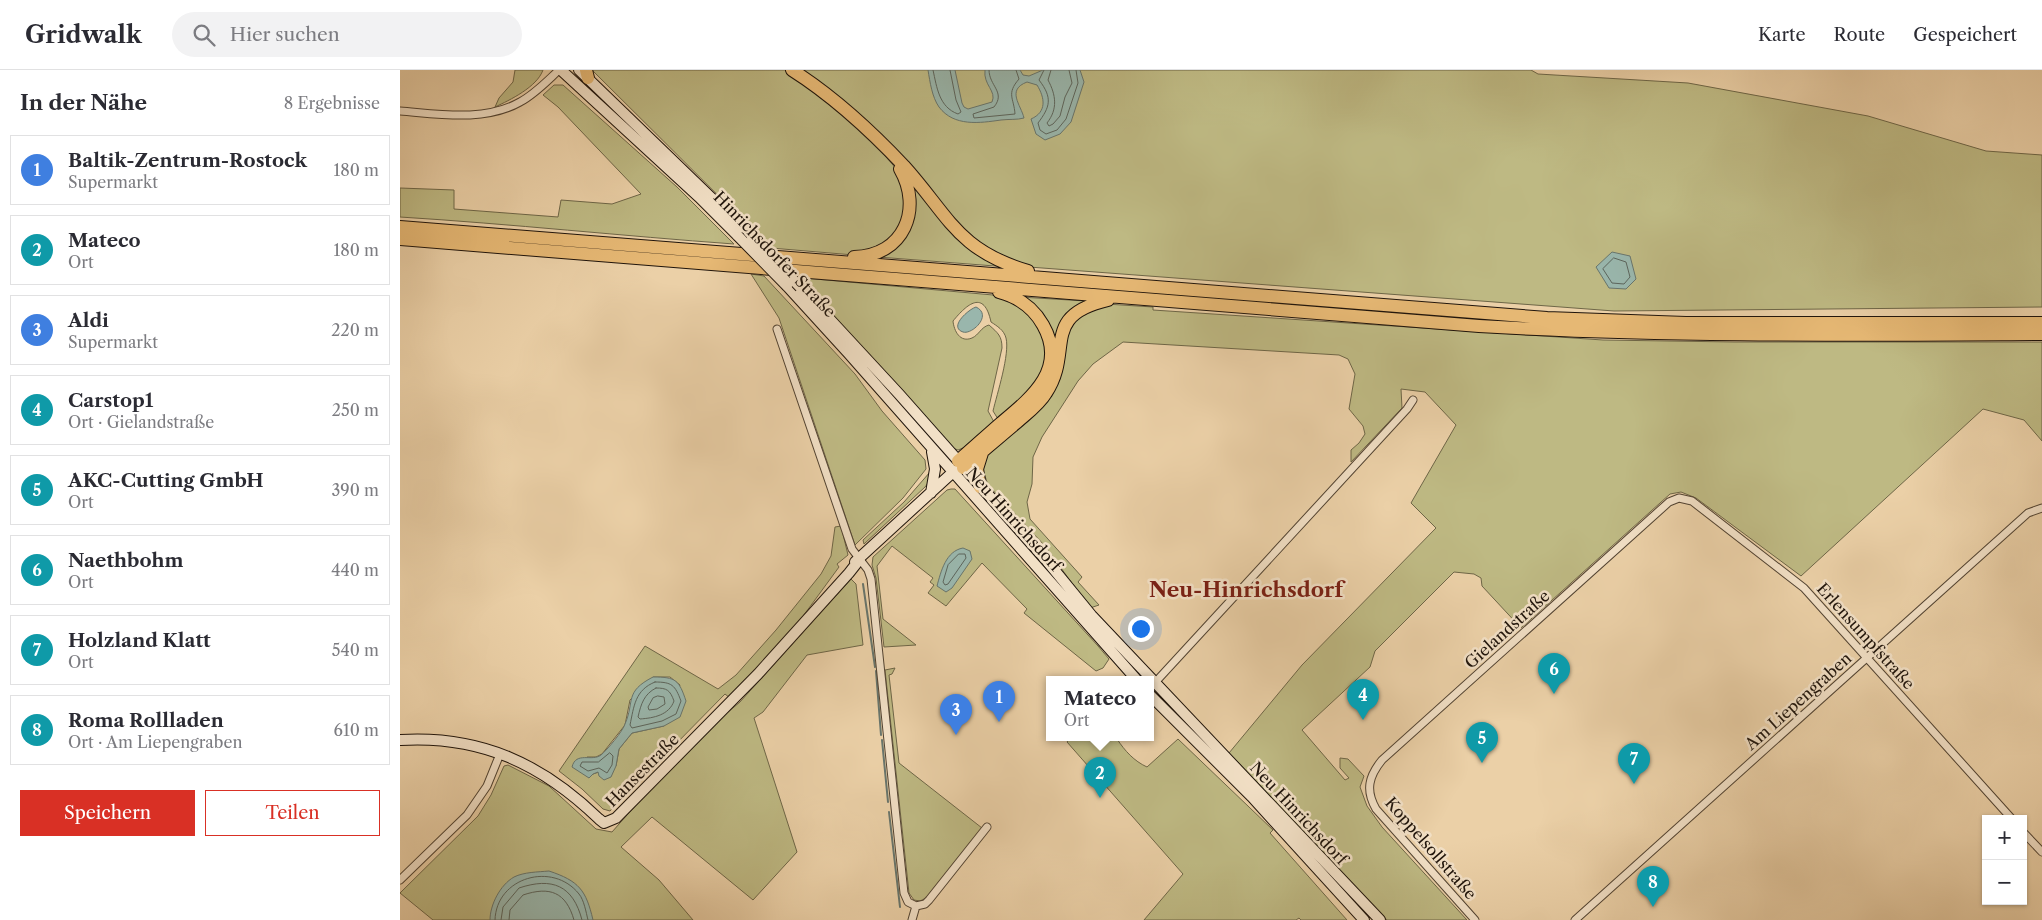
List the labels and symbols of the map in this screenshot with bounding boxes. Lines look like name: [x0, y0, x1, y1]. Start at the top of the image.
street label: Hinrichsdorfer Straße: [710, 187, 840, 321]
street label: Neu Hinrichsdorf: [962, 463, 1068, 577]
district label: Neu-Hinrichsdorf: [1149, 577, 1346, 602]
street label: Erlensumpfstraße: [1813, 579, 1919, 693]
street label: Gielandstraße: [1460, 586, 1554, 672]
your location: [1128, 616, 1154, 642]
street label: Am Liepengraben: [1740, 648, 1855, 755]
pin: 6: [1538, 653, 1570, 694]
pin: 4: [1347, 679, 1379, 720]
pin: 1: [983, 681, 1015, 722]
pin: 3: [940, 694, 972, 735]
pin: 5: [1466, 722, 1498, 763]
street label: Hansestraße: [601, 729, 683, 811]
pin: 7: [1618, 743, 1650, 784]
pin: 2: [1084, 757, 1116, 798]
street label: Neu Hinrichsdorf: [1246, 757, 1353, 870]
street label: Koppelsollstraße: [1381, 793, 1481, 903]
pin: 8: [1637, 866, 1669, 907]

